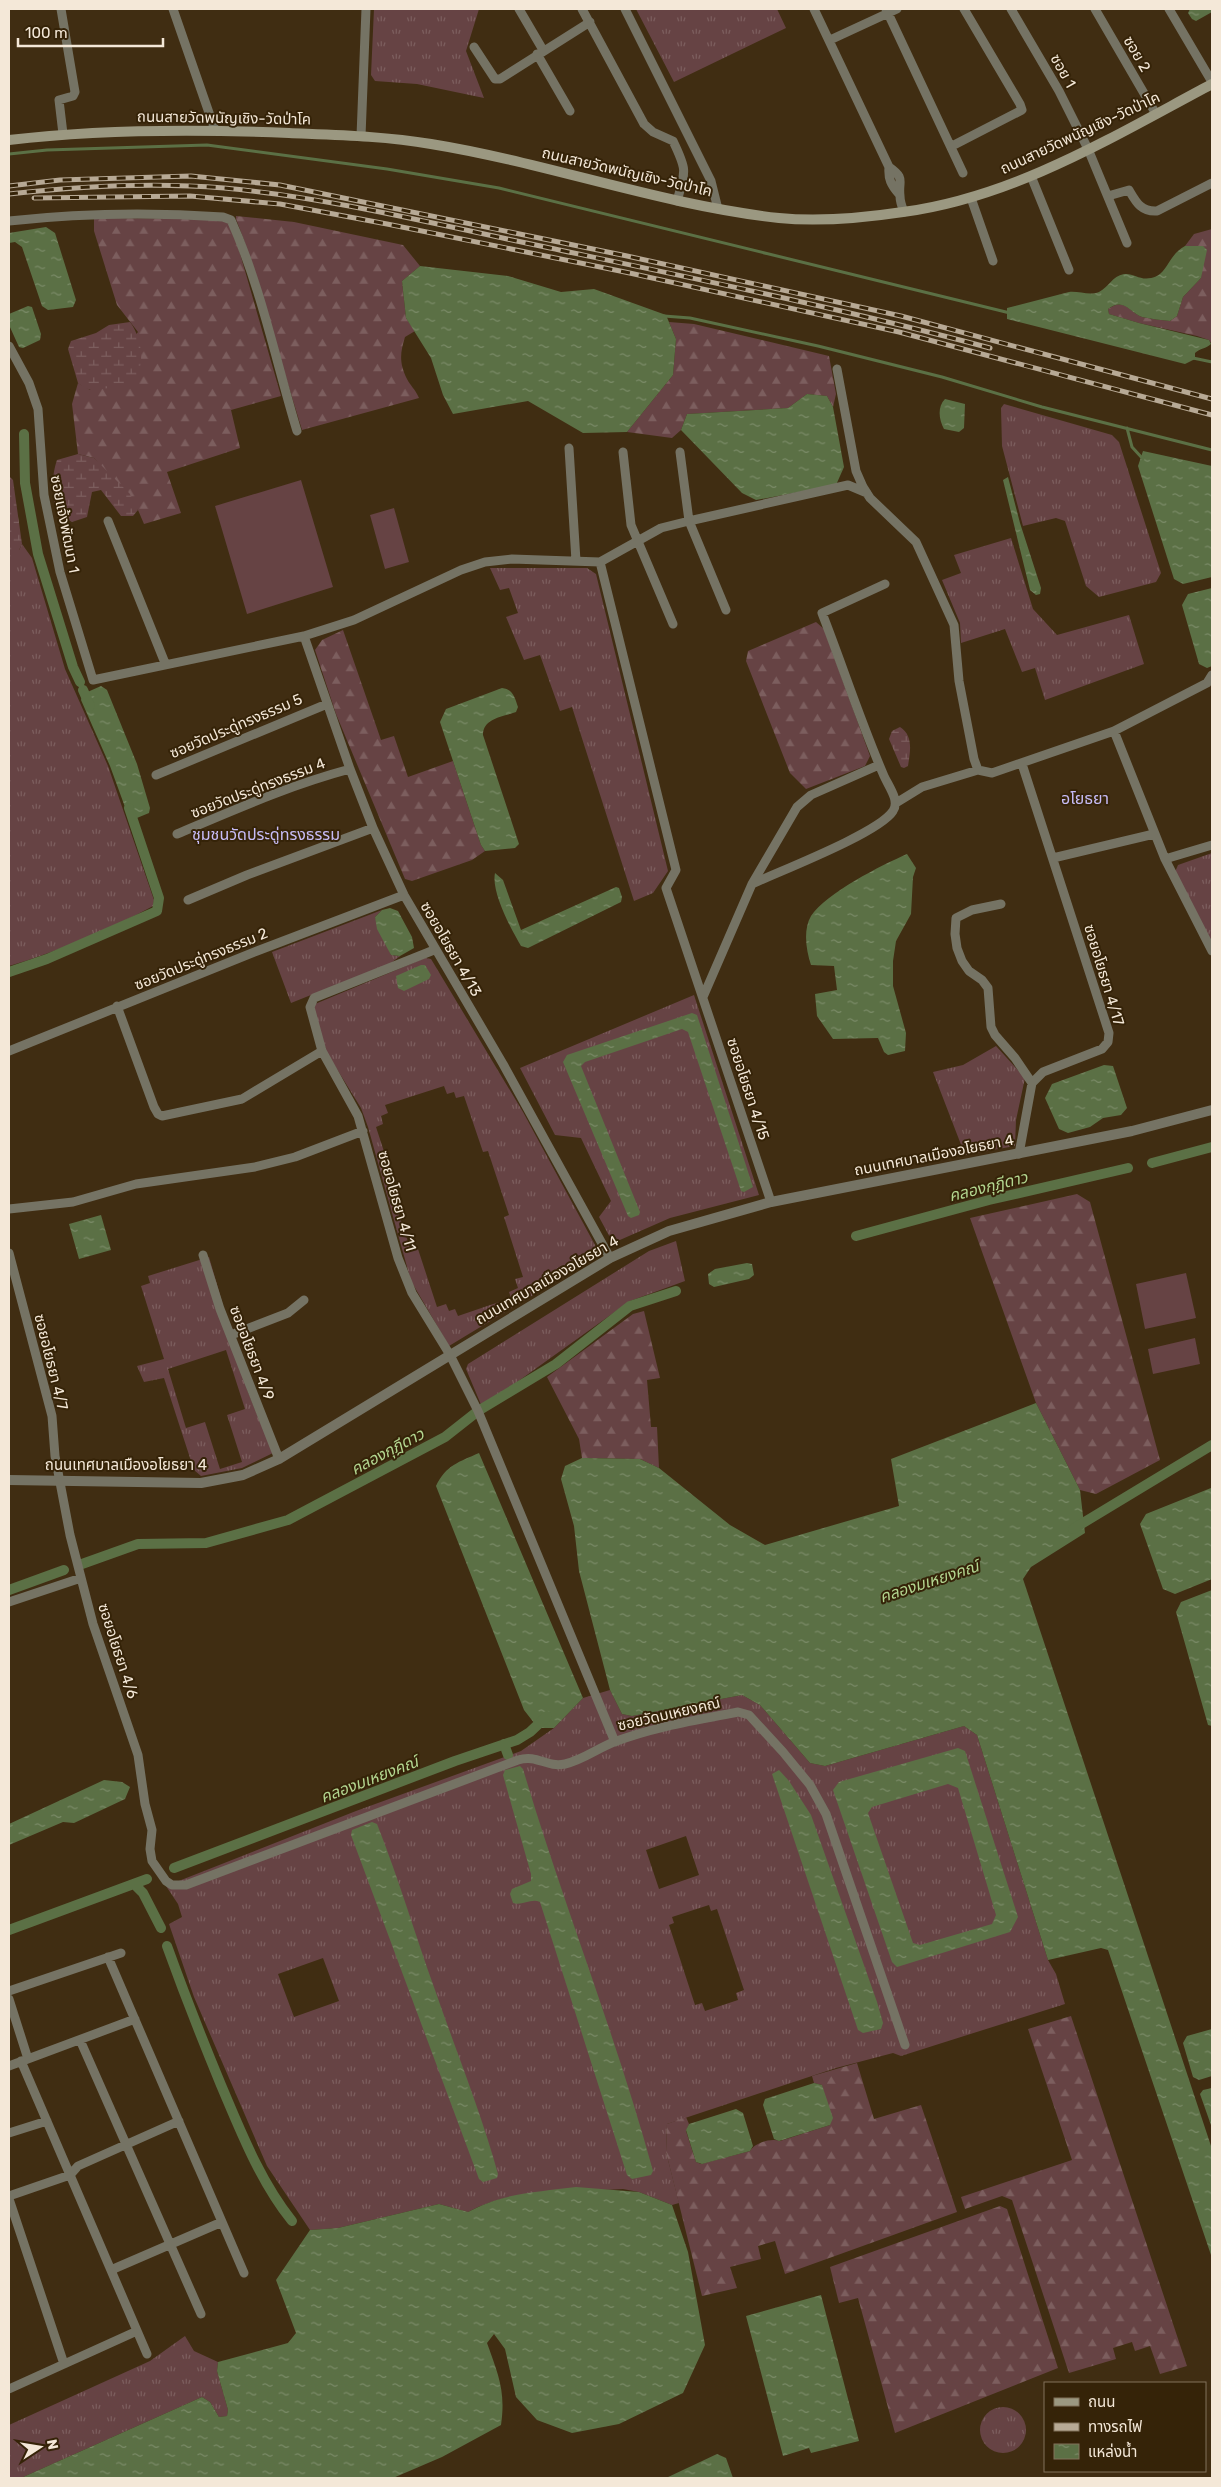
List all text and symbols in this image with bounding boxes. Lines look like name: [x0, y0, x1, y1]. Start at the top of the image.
scale bar: [18, 15, 162, 47]
text: 100 m: [25, 24, 67, 42]
street label: ซอย 2: [1120, 33, 1154, 75]
street label: ซอย 1: [1046, 51, 1080, 91]
street label: ถนนสายวัดพนัญเชิง-วัดป่าโค: [997, 88, 1163, 178]
street label: ถนนสายวัดพนัญเชิง-วัดป่าโค: [137, 107, 311, 129]
street label: ถนนสายวัดพนัญเชิง-วัดป่าโค: [540, 144, 714, 200]
street label: ซอยแจ้งพัฒนา 1: [47, 474, 83, 574]
street label: ซอยวัดประดู่ทรงธรรม 5: [167, 690, 305, 762]
street label: ซอยวัดประดู่ทรงธรรม 4: [188, 754, 328, 822]
district label: อโยธยา: [1061, 789, 1109, 808]
district label: ชุมชนวัดประดู่ทรงธรรม: [192, 825, 340, 844]
street label: ซอยอโยธยา 4/13: [417, 898, 485, 1000]
street label: ซอยอโยธยา 4/17: [1080, 922, 1128, 1028]
street label: ซอยวัดประดู่ทรงธรรม 2: [132, 924, 270, 994]
street label: ซอยอโยธยา 4/15: [723, 1036, 773, 1142]
street label: ถนนเทศบาลเมืองอโยธยา 4: [853, 1131, 1015, 1179]
street label: ซอยอโยธยา 4/11: [374, 1149, 420, 1253]
water label: คลองกุฎีดาว: [947, 1167, 1031, 1206]
street label: ถนนเทศบาลเมืองอโยธยา 4: [472, 1232, 622, 1328]
street label: ซอยอโยธยา 4/9: [226, 1303, 278, 1403]
street label: ซอยอโยธยา 4/7: [30, 1312, 72, 1412]
water label: คลองกุฎีดาว: [347, 1424, 429, 1480]
street label: ถนนเทศบาลเมืองอโยธยา 4: [45, 1456, 207, 1474]
water label: คลองมเหยงคณ์: [877, 1556, 984, 1606]
street label: ซอยอโยธยา 4/6: [94, 1601, 142, 1701]
street label: ซอยวัดมเหยงคณ์: [616, 1693, 722, 1735]
water label: คลองมเหยงคณ์: [318, 1751, 424, 1807]
legend: [1044, 2382, 1206, 2472]
text: ถนน: [1088, 2393, 1115, 2411]
text: ทางรถไฟ: [1088, 2418, 1142, 2436]
north arrow: [15, 2422, 65, 2472]
text: N: [43, 2438, 62, 2451]
text: แหล่งน้ำ: [1088, 2441, 1137, 2461]

